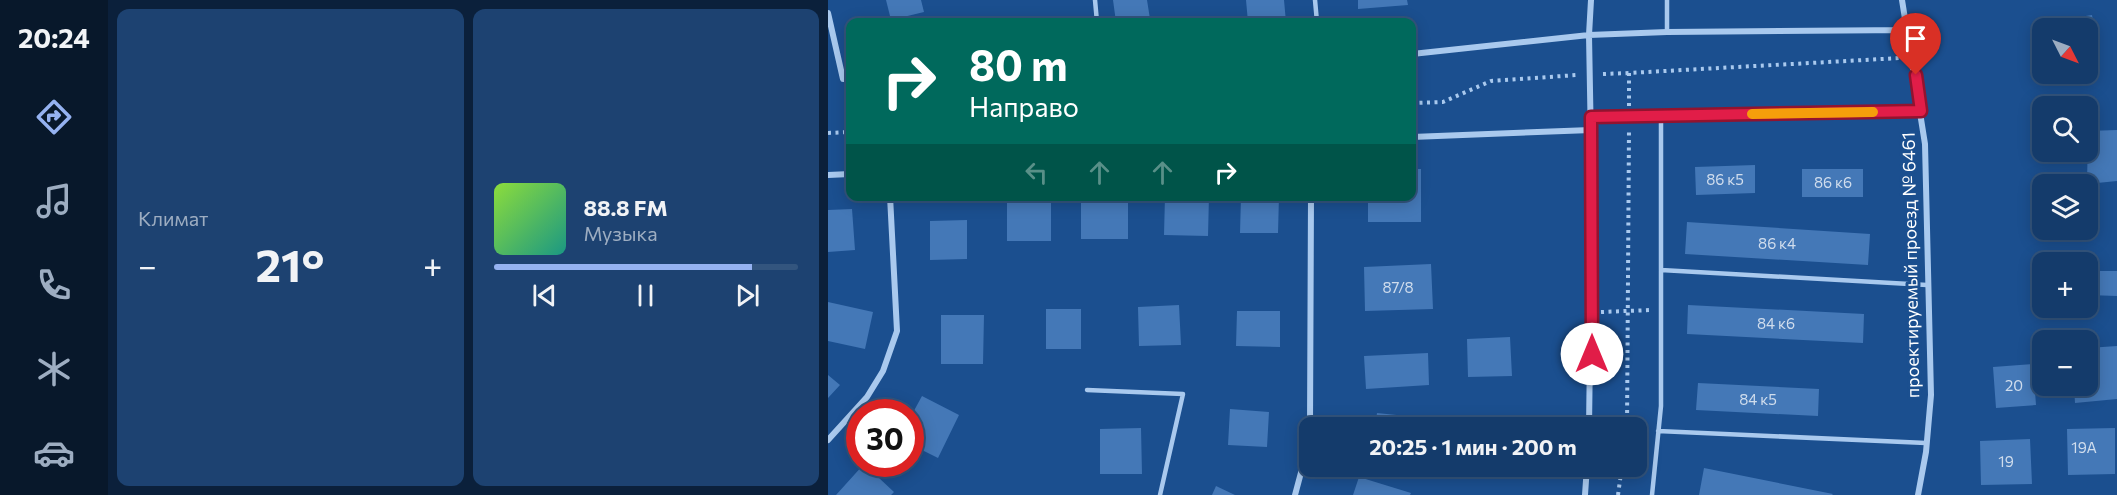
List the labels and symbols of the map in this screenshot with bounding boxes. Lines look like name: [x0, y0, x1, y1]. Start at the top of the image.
pin: [1890, 13, 1941, 75]
north arrow: [2032, 18, 2098, 84]
street label: проектируемый проезд № 6461: [1897, 132, 1923, 398]
house number: 86 к5: [1706, 170, 1744, 188]
house number: 86 к6: [1814, 173, 1852, 191]
house number: 86 к4: [1758, 234, 1796, 252]
house number: 87/8: [1382, 278, 1414, 296]
house number: 84 к6: [1757, 314, 1795, 332]
position arrow: [1560, 322, 1624, 386]
house number: 20: [2005, 376, 2023, 394]
house number: 84 к5: [1739, 390, 1777, 408]
speed limit sign: 30: [846, 399, 924, 477]
house number: 19А: [2071, 438, 2097, 456]
house number: 19: [1998, 452, 2014, 470]

